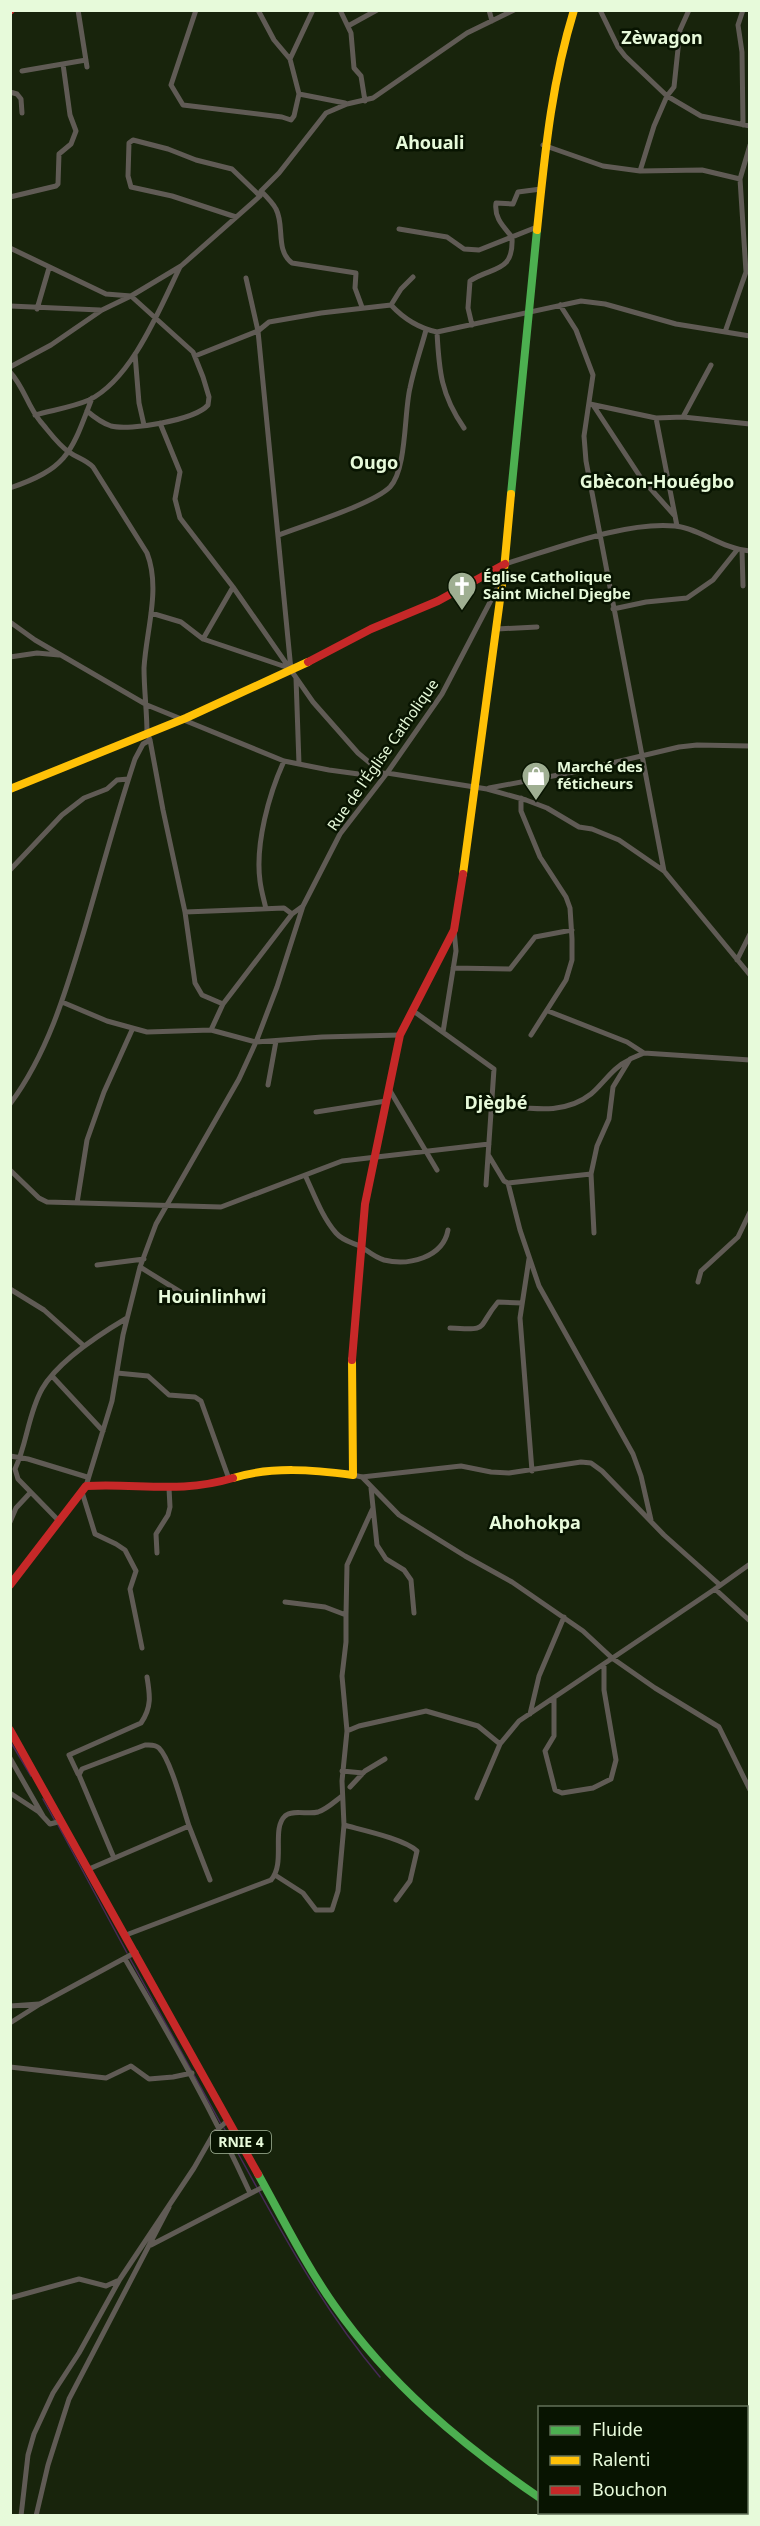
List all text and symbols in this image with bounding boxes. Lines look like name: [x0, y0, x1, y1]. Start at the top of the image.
district label: Zèwagon: [621, 25, 703, 49]
district label: Ahouali: [396, 130, 464, 154]
district label: Ougo: [350, 450, 398, 474]
district label: Gbècon-Houégbo: [580, 469, 734, 493]
place label: Église Catholique Saint Michel Djegbe: [483, 566, 631, 603]
church icon: Église Catholique Saint Michel Djegbe: [446, 570, 478, 612]
street label: Rue de l'Église Catholique: [322, 675, 442, 834]
place label: Marché des féticheurs: [557, 756, 643, 793]
shop icon: Marché des féticheurs: [520, 760, 552, 802]
district label: Djègbé: [465, 1090, 527, 1114]
district label: Houinlinhwi: [158, 1284, 266, 1308]
district label: Ahohokpa: [489, 1510, 581, 1534]
road number: RNIE 4: [211, 2131, 271, 2153]
legend: [538, 2406, 748, 2514]
text: Fluide: [592, 2417, 643, 2441]
text: Ralenti: [592, 2447, 650, 2471]
text: Bouchon: [592, 2477, 668, 2501]

